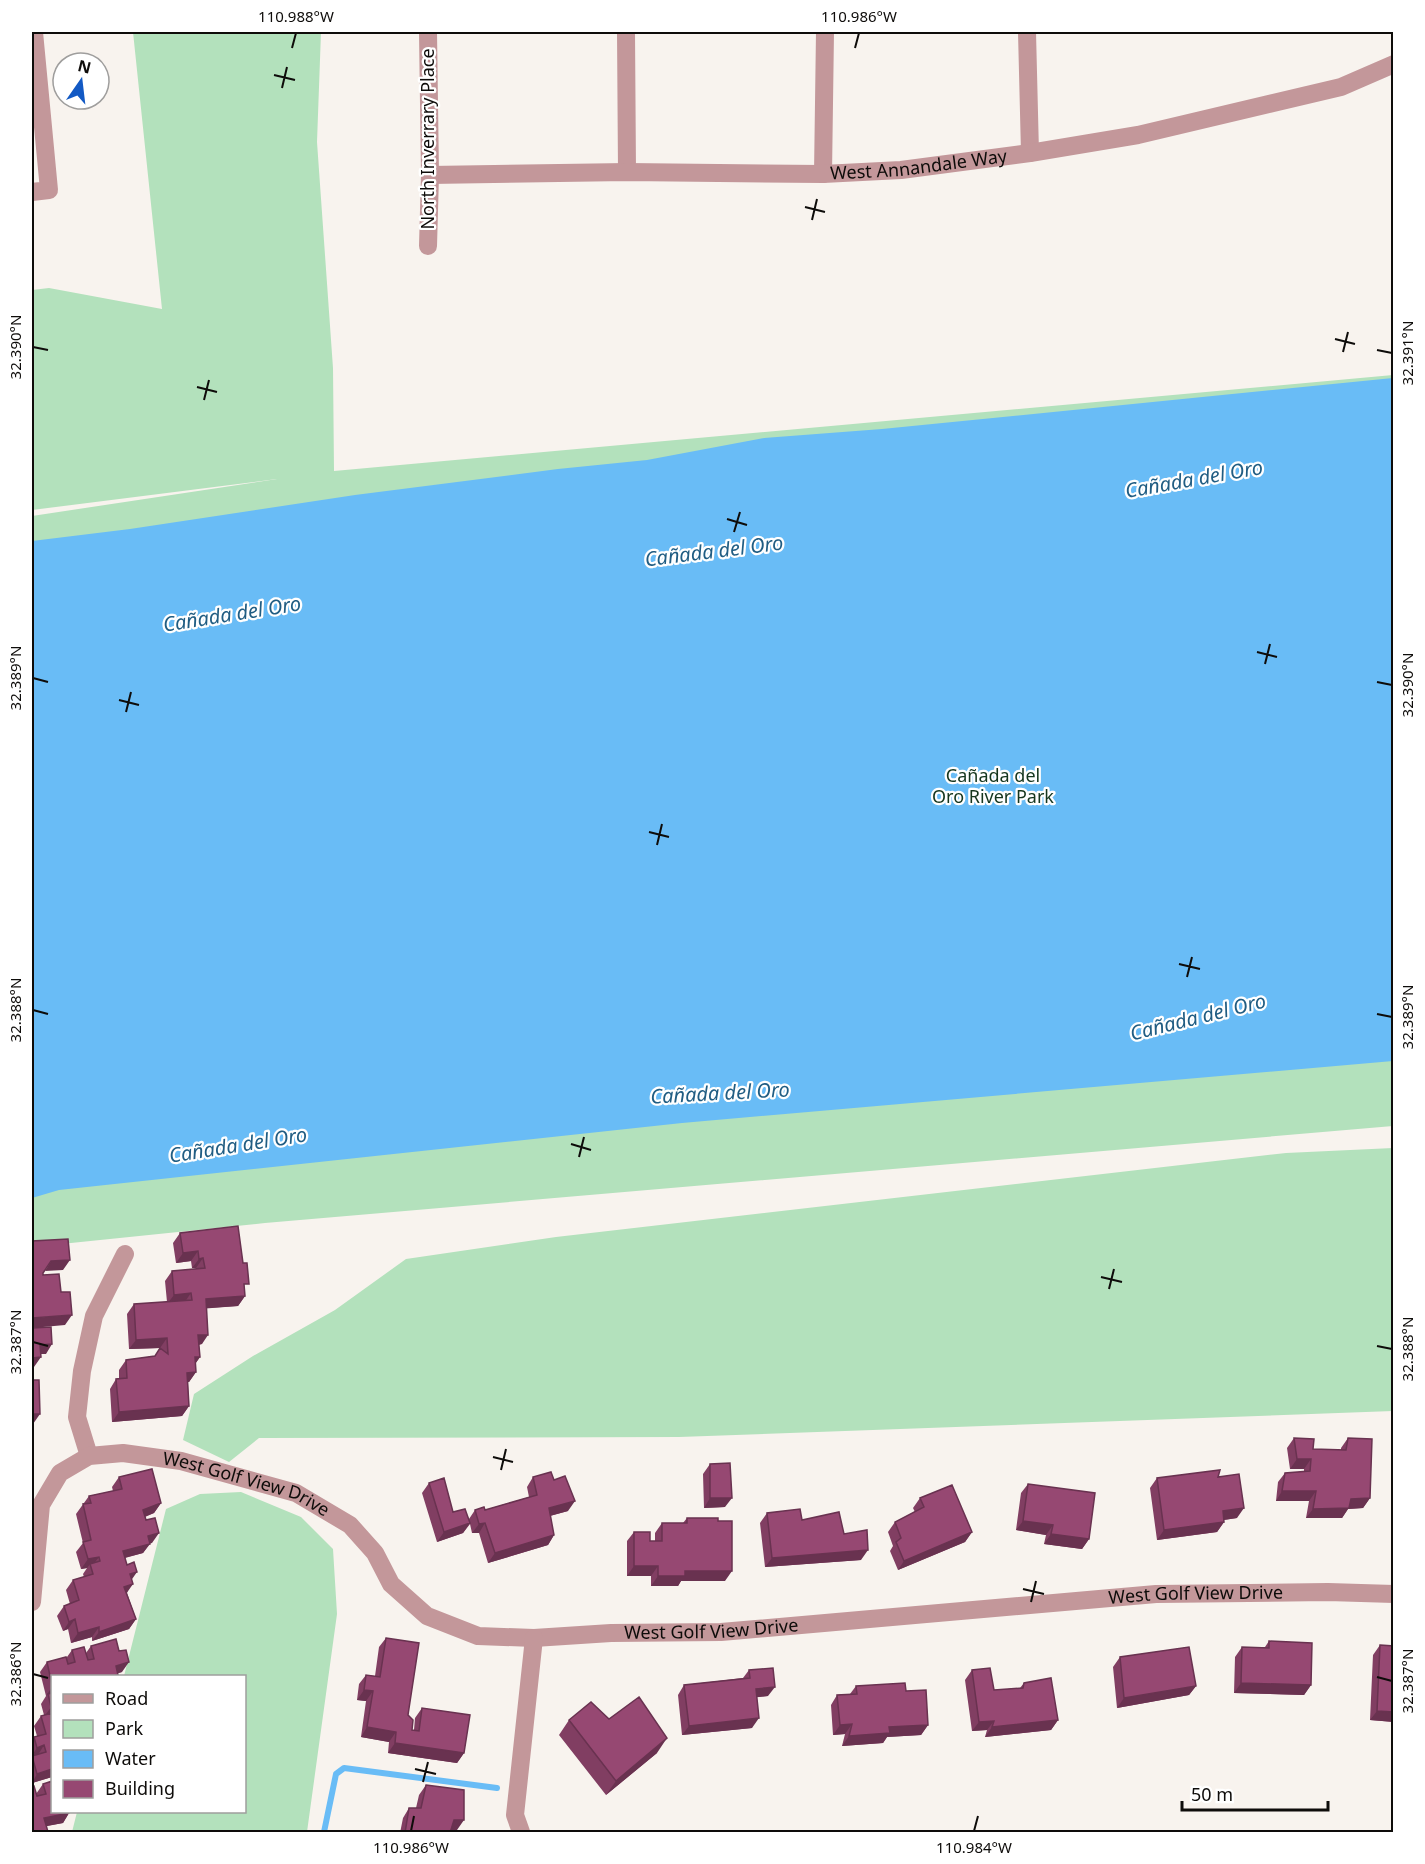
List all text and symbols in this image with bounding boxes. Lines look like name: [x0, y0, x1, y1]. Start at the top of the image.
text: 110.988°W: [258, 6, 334, 26]
text: 110.986°W: [821, 6, 897, 26]
street label: North Inverrary Place: [415, 48, 439, 230]
north arrow: [51, 51, 111, 111]
text: N: [76, 54, 94, 79]
street label: West Annandale Way: [829, 143, 1009, 185]
text: 32.390°N: [5, 315, 25, 379]
text: 32.391°N: [1397, 321, 1417, 385]
water label: Cañada del Oro: [1123, 453, 1265, 504]
water label: Cañada del Oro: [643, 529, 785, 572]
water label: Cañada del Oro: [161, 589, 303, 638]
text: 32.389°N: [5, 646, 25, 710]
text: 32.390°N: [1397, 653, 1417, 717]
park label: Cañada del Oro River Park: [932, 763, 1054, 808]
text: 32.388°N: [5, 978, 25, 1042]
text: 32.389°N: [1397, 985, 1417, 1049]
water label: Cañada del Oro: [1127, 987, 1269, 1046]
water label: Cañada del Oro: [650, 1075, 790, 1110]
water label: Cañada del Oro: [167, 1120, 309, 1169]
text: 32.387°N: [5, 1310, 25, 1374]
text: 32.388°N: [1397, 1317, 1417, 1381]
street label: West Golf View Drive: [161, 1446, 334, 1521]
street label: West Golf View Drive: [1107, 1580, 1283, 1609]
street label: West Golf View Drive: [624, 1612, 799, 1644]
text: 32.386°N: [5, 1642, 25, 1706]
text: 32.387°N: [1397, 1649, 1417, 1713]
legend: [51, 1675, 246, 1813]
text: Road: [105, 1686, 148, 1710]
text: Park: [105, 1716, 143, 1740]
text: Water: [105, 1746, 156, 1770]
scale bar: [1182, 1774, 1328, 1812]
text: Building: [105, 1776, 175, 1800]
text: 50 m: [1191, 1782, 1233, 1806]
text: 110.986°W: [373, 1837, 449, 1857]
text: 110.984°W: [936, 1837, 1012, 1857]

